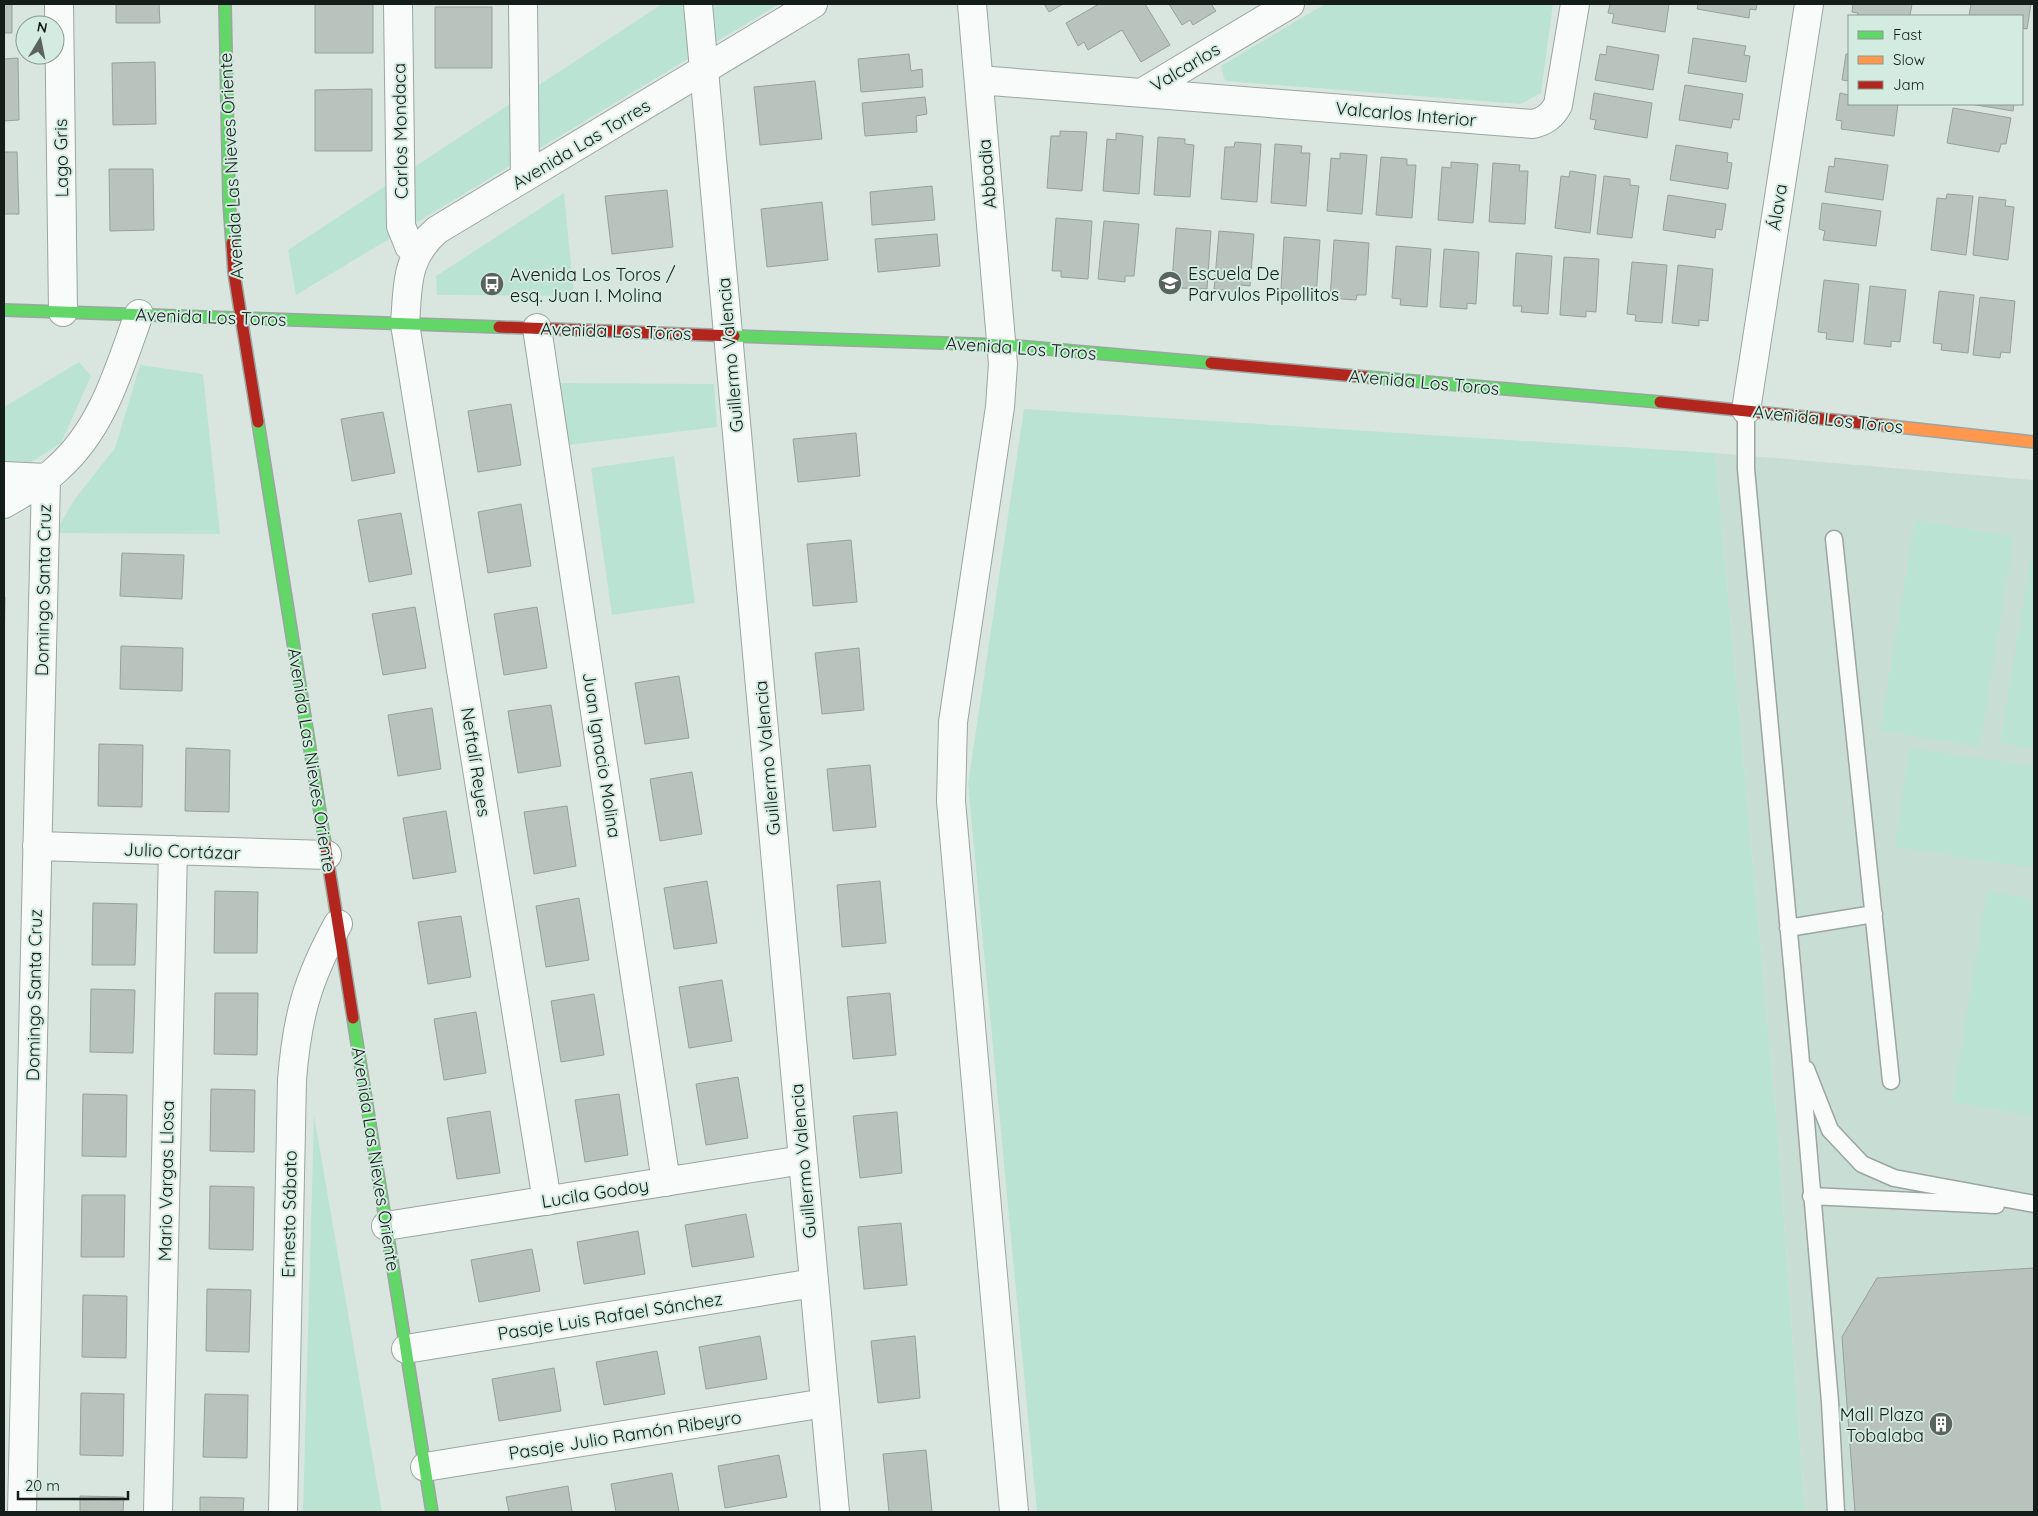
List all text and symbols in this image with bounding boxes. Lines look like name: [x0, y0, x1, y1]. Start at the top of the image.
north arrow: [15, 15, 65, 65]
legend: [1848, 15, 2023, 105]
text: N: [36, 17, 49, 37]
text: Fast: [1893, 25, 1922, 44]
street label: Valcarlos: [1146, 37, 1224, 97]
text: Slow: [1893, 50, 1925, 69]
street label: Avenida Las Nieves Oriente: [214, 52, 248, 280]
street label: Carlos Mondaca: [387, 63, 413, 199]
text: Jam: [1893, 75, 1924, 94]
street label: Avenida Las Torres: [508, 94, 654, 194]
street label: Valcarlos Interior: [1334, 96, 1478, 132]
street label: Lago Gris: [49, 118, 73, 198]
street label: Abbadia: [972, 138, 1002, 210]
street label: Álava: [1762, 182, 1792, 232]
place label: Escuela De Parvulos Pipollitos: [1188, 262, 1339, 306]
place label: Avenida Los Toros / esq. Juan I. Molina: [510, 263, 676, 307]
school or university icon: Escuela De Parvulos Pipollitos: [1157, 270, 1183, 296]
bus stop icon: Avenida Los Toros / esq. Juan I. Molina: [479, 271, 505, 297]
street label: Guillermo Valencia: [712, 277, 748, 433]
street label: Avenida Los Toros: [135, 303, 287, 331]
street label: Avenida Los Toros: [540, 317, 692, 345]
street label: Avenida Los Toros: [945, 331, 1097, 365]
street label: Avenida Los Toros: [1348, 364, 1500, 400]
street label: Avenida Los Toros: [1752, 400, 1904, 438]
street label: Domingo Santa Cruz: [30, 504, 56, 676]
street label: Avenida Las Nieves Oriente: [283, 646, 341, 874]
street label: Juan Ignacio Molina: [578, 670, 626, 840]
street label: Guillermo Valencia: [749, 680, 785, 836]
street label: Neftalí Reyes: [456, 706, 496, 818]
street label: Julio Cortázar: [123, 837, 241, 865]
street label: Domingo Santa Cruz: [21, 909, 47, 1081]
street label: Avenida Las Nieves Oriente: [347, 1045, 405, 1273]
street label: Guillermo Valencia: [785, 1083, 821, 1239]
street label: Mario Vargas Llosa: [153, 1100, 179, 1262]
street label: Ernesto Sábato: [276, 1150, 302, 1278]
street label: Lucila Godoy: [540, 1173, 650, 1213]
street label: Pasaje Luis Rafael Sánchez: [496, 1287, 724, 1345]
place label: Mall Plaza Tobalaba: [1840, 1403, 1924, 1447]
street label: Pasaje Julio Ramón Ribeyro: [507, 1405, 743, 1465]
building icon: Mall Plaza Tobalaba: [1928, 1411, 1954, 1437]
scale bar: [18, 1468, 128, 1500]
text: 20 m: [25, 1476, 60, 1495]

